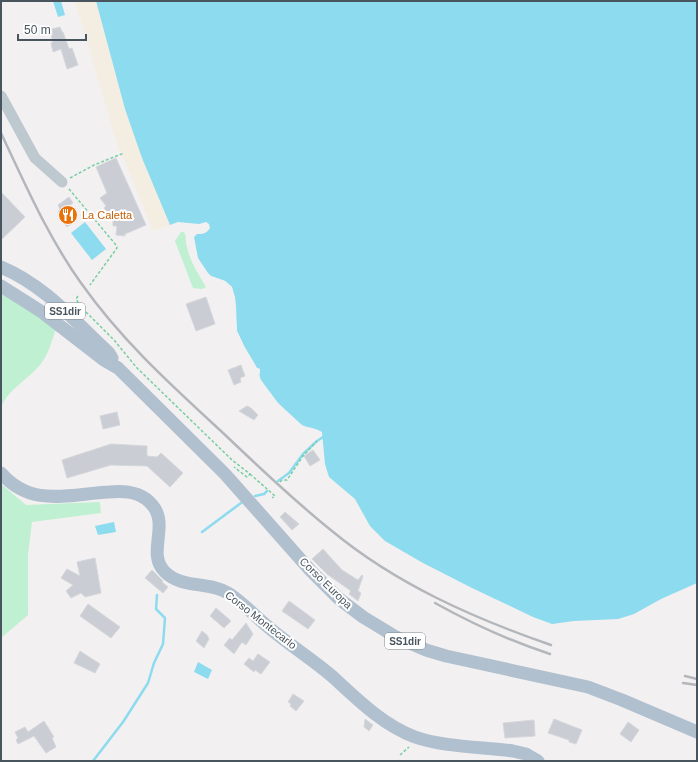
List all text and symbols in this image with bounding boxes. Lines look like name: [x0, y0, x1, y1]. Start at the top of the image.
scale bar: [18, 16, 86, 42]
text: 50 m: [24, 23, 51, 37]
restaurant icon: La Caletta: [57, 204, 79, 226]
place label: La Caletta: [82, 209, 133, 221]
road number: SS1dir: [45, 303, 85, 319]
street label: Corso Europa: [297, 555, 355, 611]
street label: Corso Montecarlo: [223, 589, 299, 651]
road number: SS1dir: [385, 633, 425, 649]

